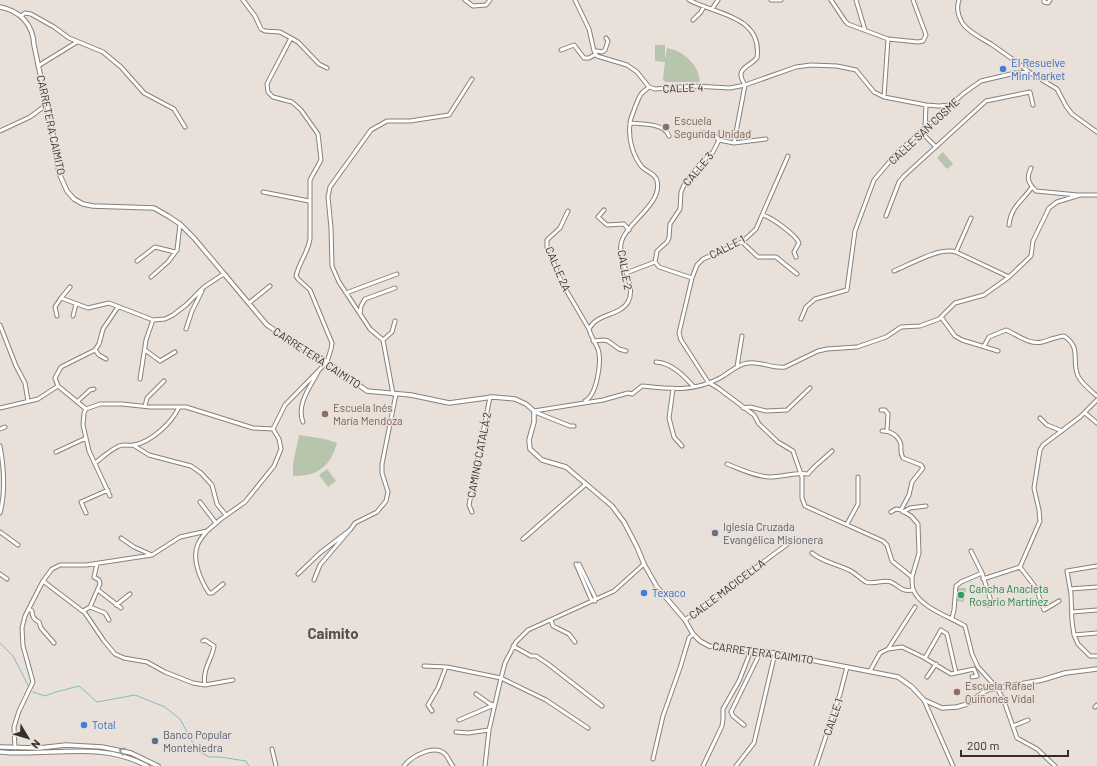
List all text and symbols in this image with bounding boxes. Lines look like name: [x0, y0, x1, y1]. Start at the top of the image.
place label: El Resuelve Mini Market: [1011, 56, 1065, 82]
marker: El Resuelve Mini Market: [998, 64, 1008, 74]
street label: CARRETERA CAIMITO: [35, 74, 68, 176]
street label: CALLE 4: [662, 80, 704, 95]
street label: CALLE SAN COSME: [886, 94, 962, 167]
place label: Escuela Segunda Unidad: [674, 114, 751, 140]
marker: Escuela Segunda Unidad: [661, 122, 671, 132]
street label: CALLE 3: [680, 149, 716, 188]
street label: CALLE 1: [707, 232, 747, 261]
street label: CALLE 2A: [543, 245, 574, 293]
street label: CALLE 2: [616, 249, 635, 291]
street label: CARRETERA CAIMITO: [271, 324, 364, 391]
place label: Escuela Inés María Mendoza: [333, 401, 403, 427]
marker: Escuela Inés María Mendoza: [320, 409, 330, 419]
street label: CAMINO CATALÁ 2: [464, 411, 493, 499]
place label: Iglesia Cruzada Evangélica Misionera: [723, 520, 823, 546]
marker: Iglesia Cruzada Evangélica Misionera: [710, 528, 720, 538]
street label: CALLE MACICELLA: [686, 556, 767, 621]
place label: Cancha Anacleta Rosario Martínez: [969, 582, 1048, 608]
place label: Texaco: [652, 586, 686, 599]
marker: Texaco: [639, 588, 649, 598]
marker: Cancha Anacleta Rosario Martínez: [956, 590, 966, 600]
district label: Caimito: [307, 624, 359, 642]
street label: CARRETERA CAIMITO: [712, 639, 815, 666]
place label: Escuela Rafael Quiñones Vidal: [965, 679, 1035, 705]
marker: Escuela Rafael Quiñones Vidal: [952, 687, 962, 697]
street label: CALLE 1: [820, 696, 845, 737]
north arrow: [8, 718, 48, 758]
place label: Total: [92, 718, 116, 731]
marker: Total: [79, 720, 89, 730]
place label: Banco Popular Montehiedra: [163, 728, 232, 754]
scale bar: [961, 732, 1068, 758]
marker: Banco Popular Montehiedra: [150, 736, 160, 746]
text: N: [29, 738, 44, 751]
text: 200 m: [967, 738, 999, 752]
one-way arrow: [119, 747, 126, 756]

